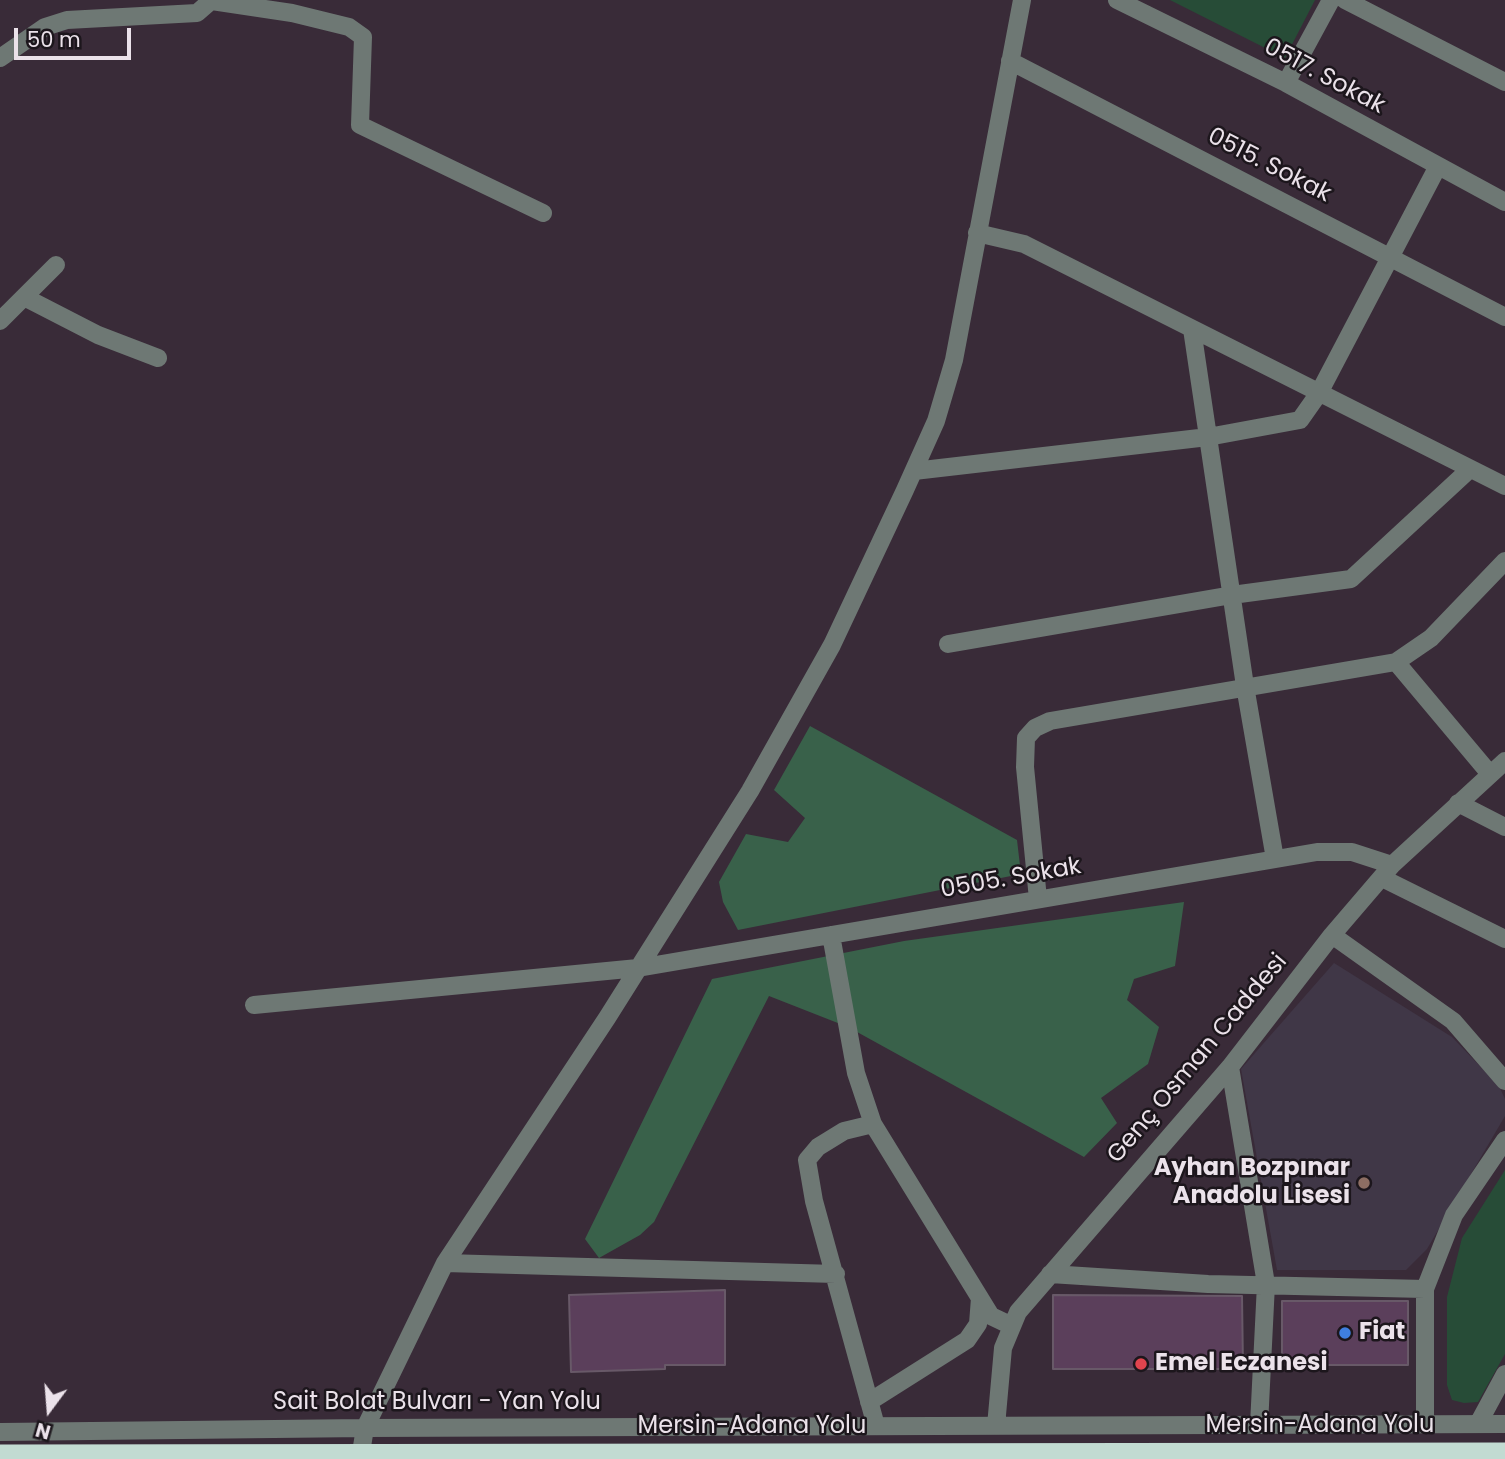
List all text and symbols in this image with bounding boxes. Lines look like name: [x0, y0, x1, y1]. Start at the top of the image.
scale bar: [18, 14, 135, 58]
text: 50 m: [27, 25, 81, 54]
street label: 0517. Sokak: [1259, 33, 1389, 121]
street label: 0515. Sokak: [1202, 123, 1336, 209]
street label: 0505. Sokak: [939, 852, 1083, 906]
street label: Genç Osman Caddesi: [1102, 948, 1294, 1170]
place label: Ayhan Bozpınar Anadolu Lisesi: [1154, 1155, 1350, 1211]
marker: Ayhan Bozpınar Anadolu Lisesi: [1356, 1175, 1372, 1191]
place label: Fiat: [1359, 1319, 1405, 1347]
marker: Fiat: [1337, 1325, 1353, 1341]
place label: Emel Eczanesi: [1155, 1350, 1327, 1378]
marker: Emel Eczanesi: [1133, 1356, 1149, 1372]
north arrow: [14, 1375, 84, 1445]
street label: Sait Bolat Bulvarı - Yan Yolu: [273, 1389, 601, 1417]
street label: Mersin-Adana Yolu: [1206, 1412, 1434, 1440]
street label: Mersin-Adana Yolu: [638, 1413, 866, 1441]
text: N: [32, 1416, 54, 1446]

